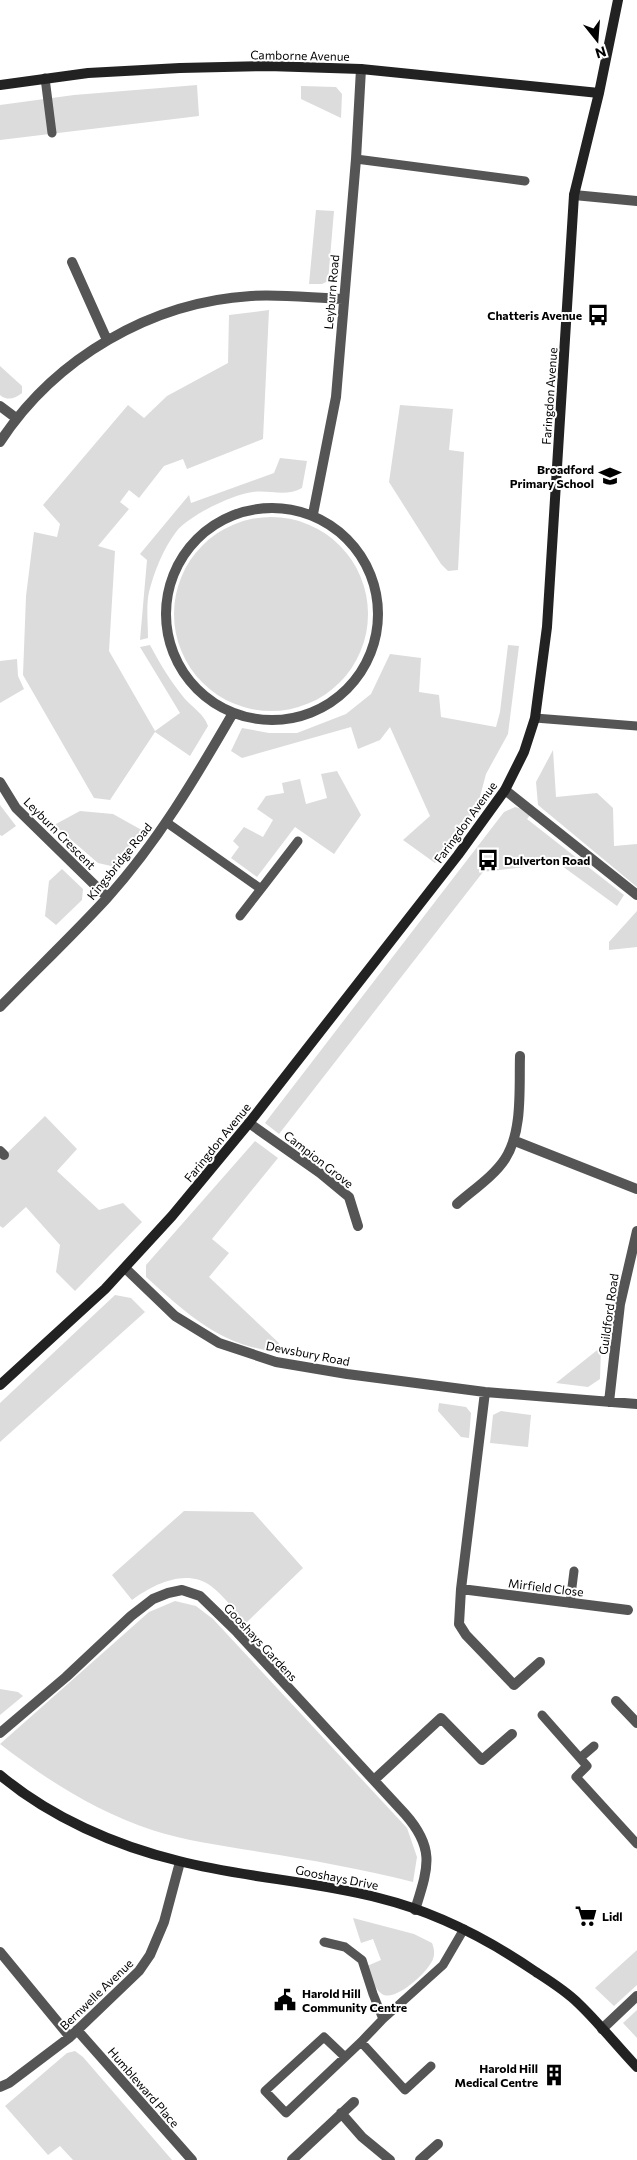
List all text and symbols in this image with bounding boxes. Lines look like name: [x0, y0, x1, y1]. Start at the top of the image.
north arrow: [572, 15, 622, 65]
text: N: [593, 43, 608, 63]
street label: Camborne Avenue: [250, 47, 350, 63]
street label: Leyburn Road: [321, 254, 341, 330]
bus stop icon: Chatteris Avenue: [585, 302, 611, 328]
place label: Chatteris Avenue: [487, 308, 582, 322]
street label: Faringdon Avenue: [539, 347, 559, 445]
place label: Broadford Primary School: [510, 462, 594, 490]
school or university icon: Broadford Primary School: [597, 463, 623, 489]
street label: Faringdon Avenue: [431, 778, 499, 866]
street label: Leyburn Crescent: [21, 794, 99, 872]
street label: Kingsbridge Road: [84, 820, 154, 902]
bus stop icon: Dulverton Road: [475, 847, 501, 873]
place label: Dulverton Road: [504, 853, 590, 867]
street label: Faringdon Avenue: [181, 1100, 253, 1184]
street label: Campion Grove: [282, 1128, 356, 1190]
street label: Guildford Road: [595, 1272, 621, 1356]
street label: Dewsbury Road: [265, 1338, 351, 1368]
street label: Mirfield Close: [507, 1575, 585, 1599]
street label: Gooshays Gardens: [222, 1600, 300, 1684]
street label: Gooshays Drive: [294, 1862, 380, 1892]
supermarket icon: Lidl: [573, 1903, 599, 1929]
place label: Lidl: [602, 1909, 623, 1923]
street label: Bernwelle Avenue: [57, 1956, 135, 2032]
place label: Harold Hill Community Centre: [302, 1986, 407, 2014]
public building icon: Harold Hill Community Centre: [272, 1987, 298, 2013]
street label: Humbleward Place: [106, 2044, 182, 2130]
place label: Harold Hill Medical Centre: [454, 2061, 538, 2089]
building icon: Harold Hill Medical Centre: [541, 2062, 567, 2088]

